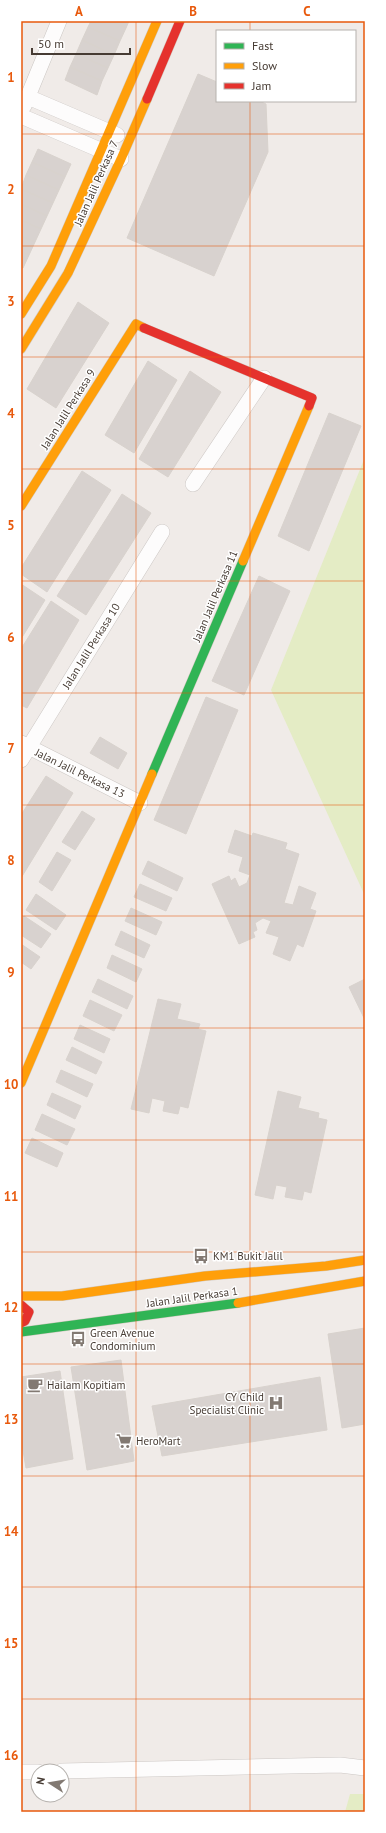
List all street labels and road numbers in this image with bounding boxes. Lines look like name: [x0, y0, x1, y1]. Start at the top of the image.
street label: Jalan Jalil Perkasa 7: [70, 138, 121, 229]
street label: Jalan Jalil Perkasa 9: [37, 366, 98, 453]
street label: Jalan Jalil Perkasa 11: [189, 548, 241, 645]
street label: Jalan Jalil Perkasa 10: [59, 601, 123, 692]
street label: Jalan Jalil Perkasa 13: [32, 745, 127, 801]
street label: Jalan Jalil Perkasa 1: [144, 1284, 239, 1310]

